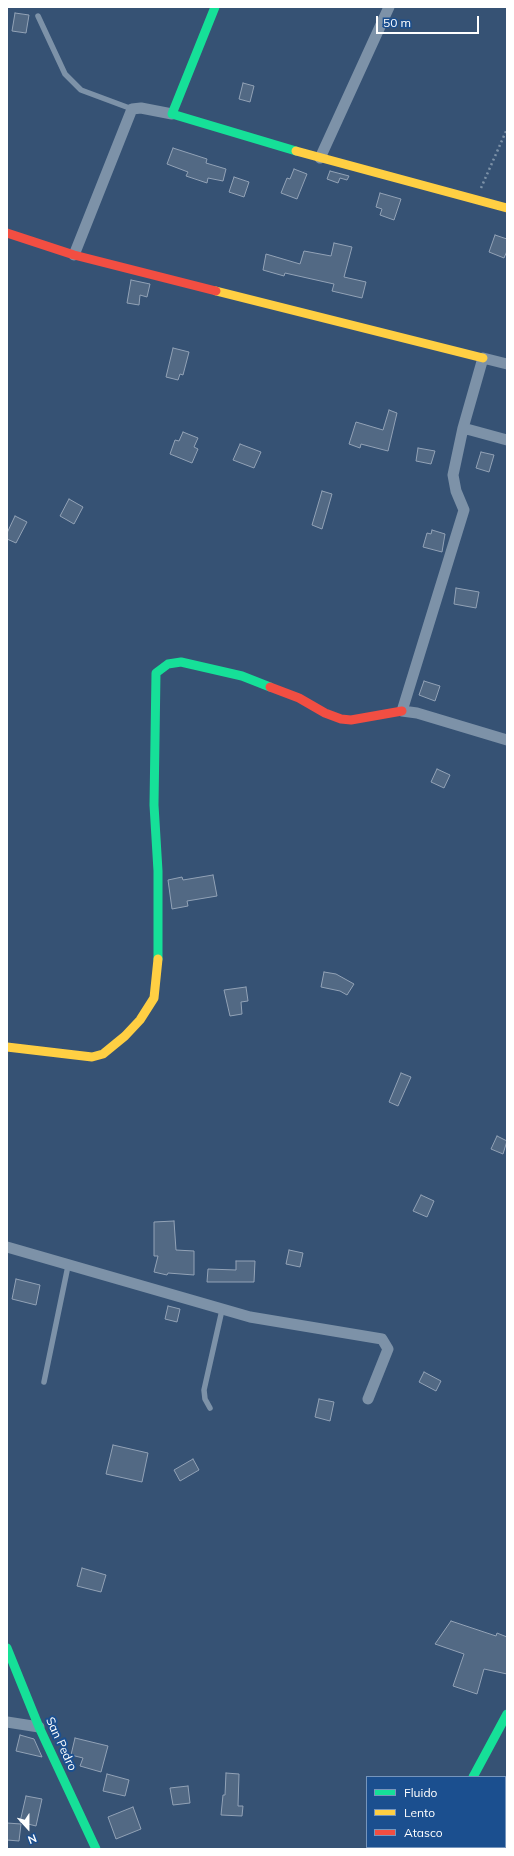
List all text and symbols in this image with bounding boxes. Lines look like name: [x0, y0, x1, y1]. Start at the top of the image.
scale bar: [378, 8, 481, 34]
text: 50 m: [383, 15, 411, 30]
street label: San Pedro: [42, 1715, 80, 1773]
legend: [366, 1776, 506, 1848]
text: Fluido: [404, 1785, 437, 1800]
text: Lento: [404, 1805, 435, 1820]
north arrow: [8, 1808, 48, 1848]
text: Atasco: [404, 1825, 443, 1840]
text: N: [26, 1831, 39, 1847]

